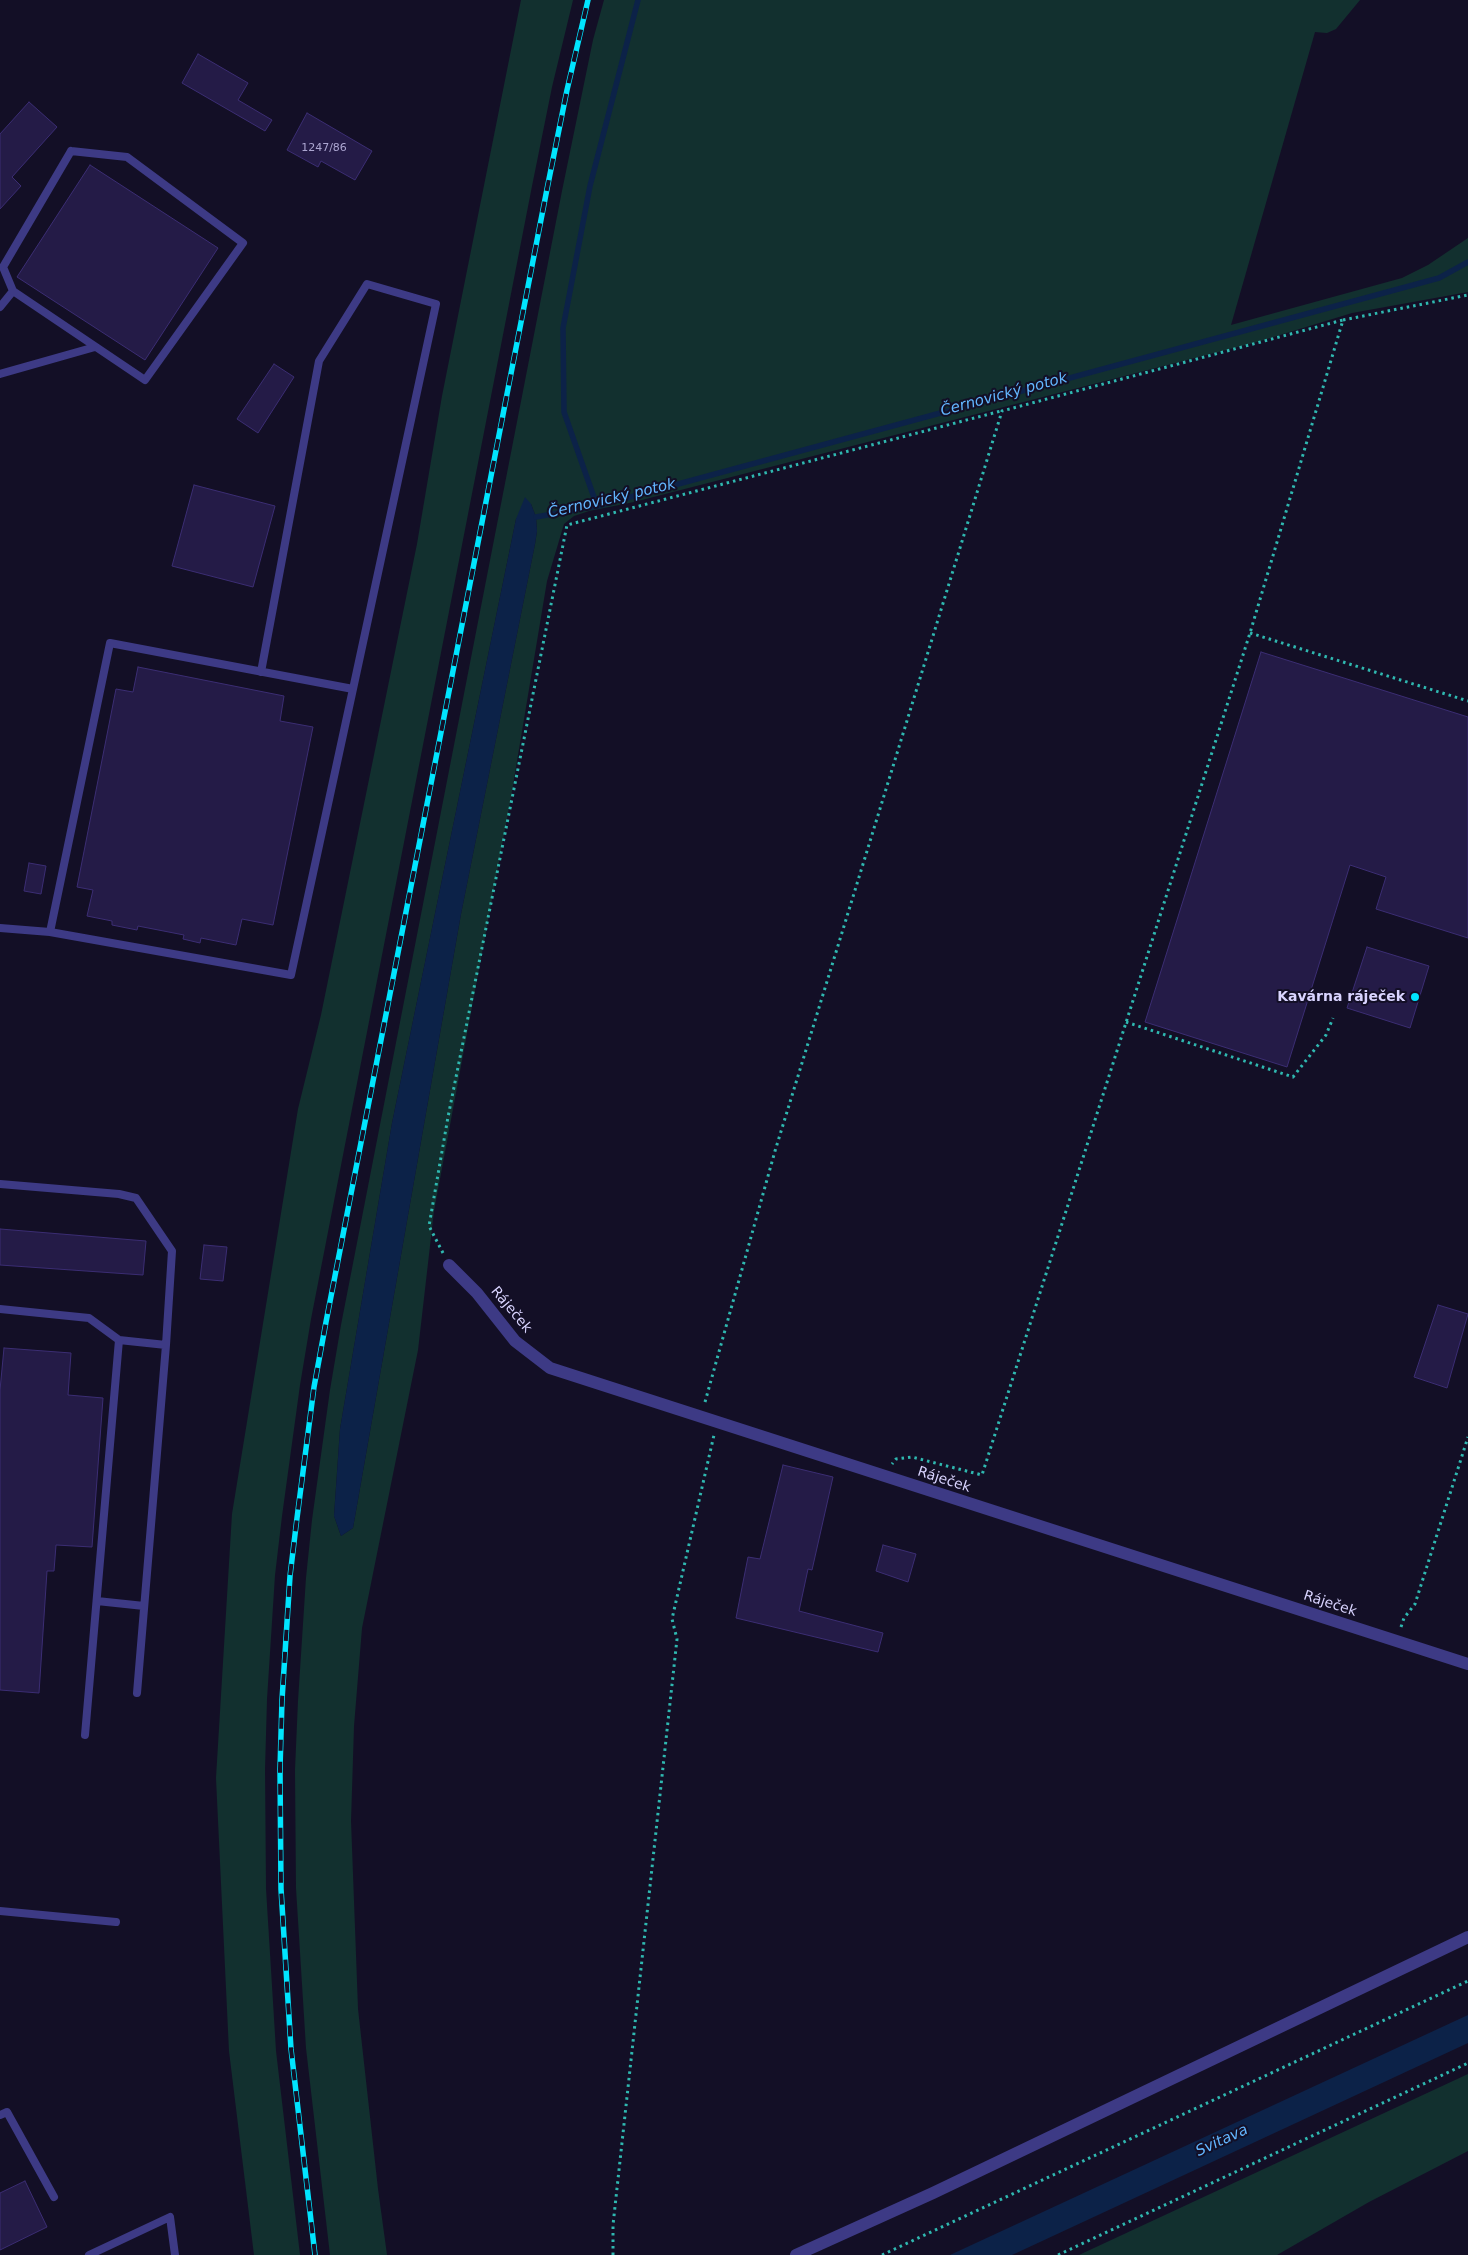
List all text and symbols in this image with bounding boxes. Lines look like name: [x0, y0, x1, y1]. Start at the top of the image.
house number: 1247/86: [301, 141, 347, 155]
water label: Černovický potok: [939, 369, 1069, 421]
water label: Černovický potok: [546, 476, 678, 522]
place label: Kavárna ráječek: [1277, 989, 1405, 1005]
marker: Kavárna ráječek: [1409, 991, 1421, 1003]
street label: Ráječek: [487, 1284, 535, 1336]
street label: Ráječek: [915, 1464, 973, 1496]
street label: Ráječek: [1301, 1588, 1359, 1620]
water label: Svitava: [1193, 2121, 1251, 2161]

